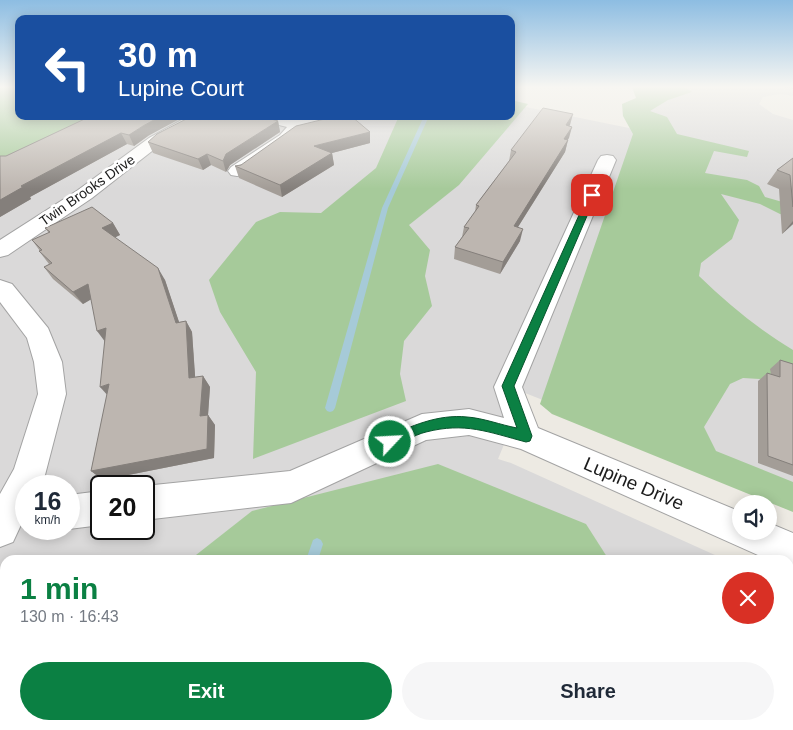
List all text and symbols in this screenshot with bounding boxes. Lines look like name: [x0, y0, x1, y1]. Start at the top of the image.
icon: left: [35, 35, 100, 100]
text: 30 m: [118, 35, 198, 74]
text: Lupine Court: [118, 76, 244, 101]
street label: Twin Brooks Drive: [36, 151, 138, 229]
pin: [571, 174, 613, 216]
icon: arrive: [578, 181, 606, 209]
position arrow: [363, 415, 415, 467]
street label: Lupine Drive: [581, 453, 687, 514]
speed limit sign: 20: [90, 475, 155, 540]
text: 16: [34, 487, 61, 515]
map controls: [732, 495, 777, 540]
button: sound: [732, 495, 777, 540]
text: km/h: [34, 513, 61, 527]
text: 1 min: [20, 572, 98, 605]
button: close: [722, 572, 774, 624]
text: 130 m · 16:43: [20, 608, 119, 625]
button: Exit: [20, 662, 392, 720]
button: Share: [402, 662, 774, 720]

